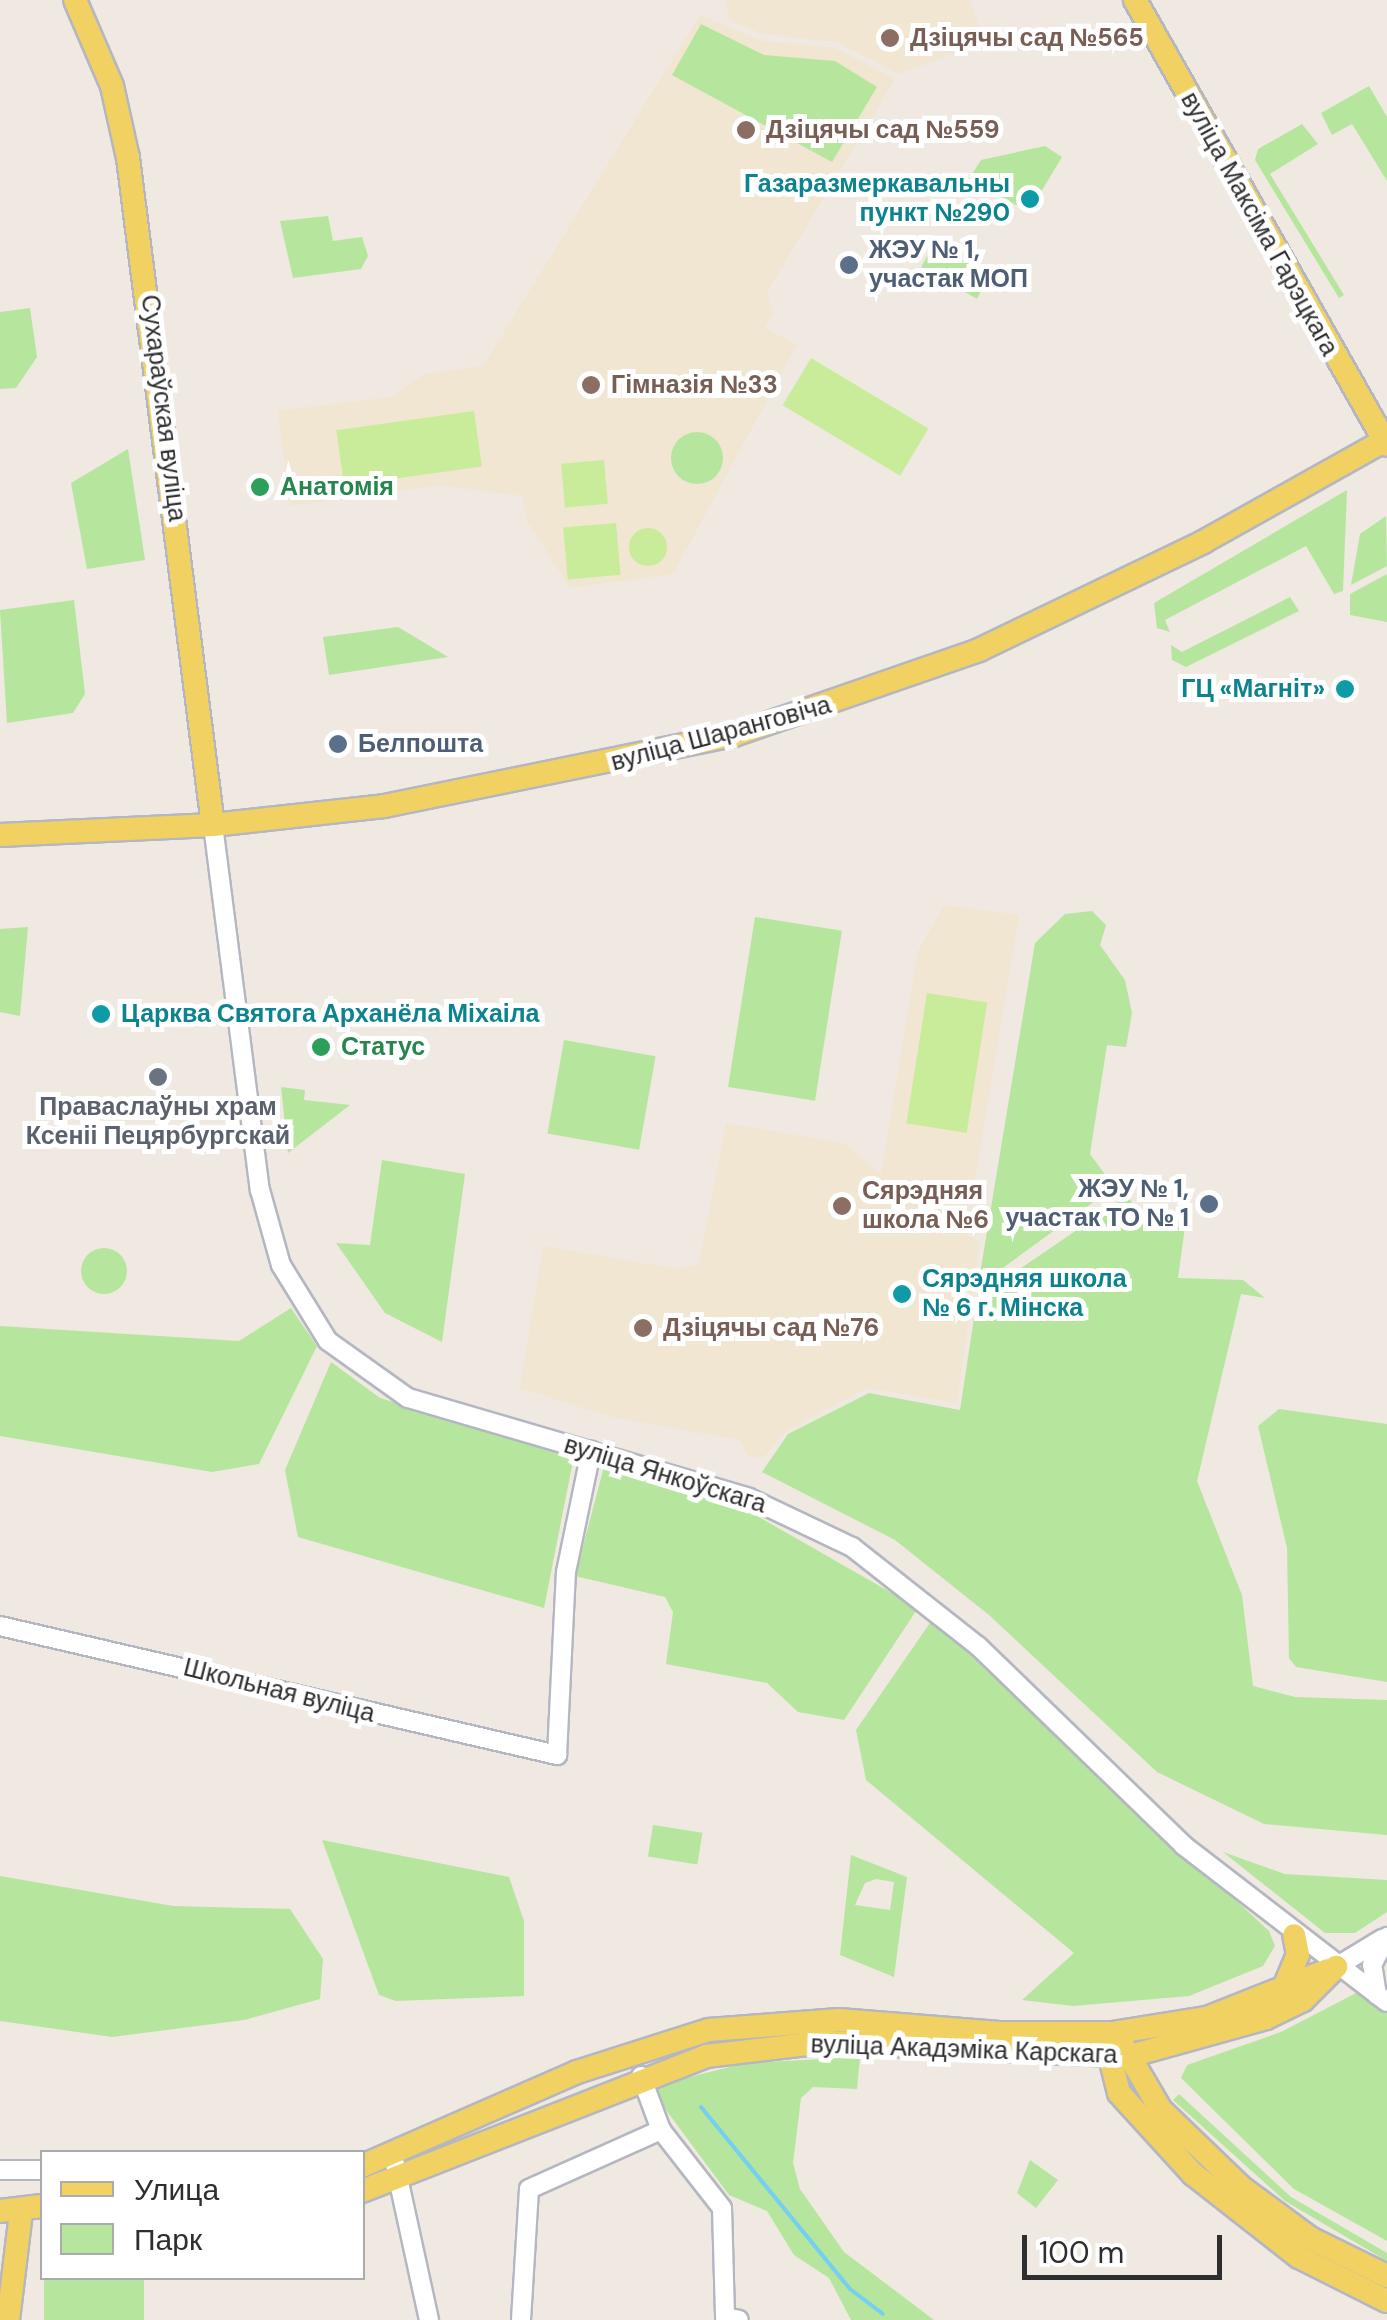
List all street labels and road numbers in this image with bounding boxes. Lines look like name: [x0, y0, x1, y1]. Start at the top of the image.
street label: вуліца Максіма Гарэцкага: [1174, 87, 1344, 361]
street label: Сухараўская вуліца: [134, 293, 192, 523]
street label: вуліца Шаранговіча: [608, 690, 834, 778]
street label: вуліца Янкоўскага: [560, 1430, 770, 1520]
street label: Школьная вуліца: [180, 1653, 378, 1729]
street label: вуліца Акадэміка Карскага: [810, 2030, 1118, 2070]

